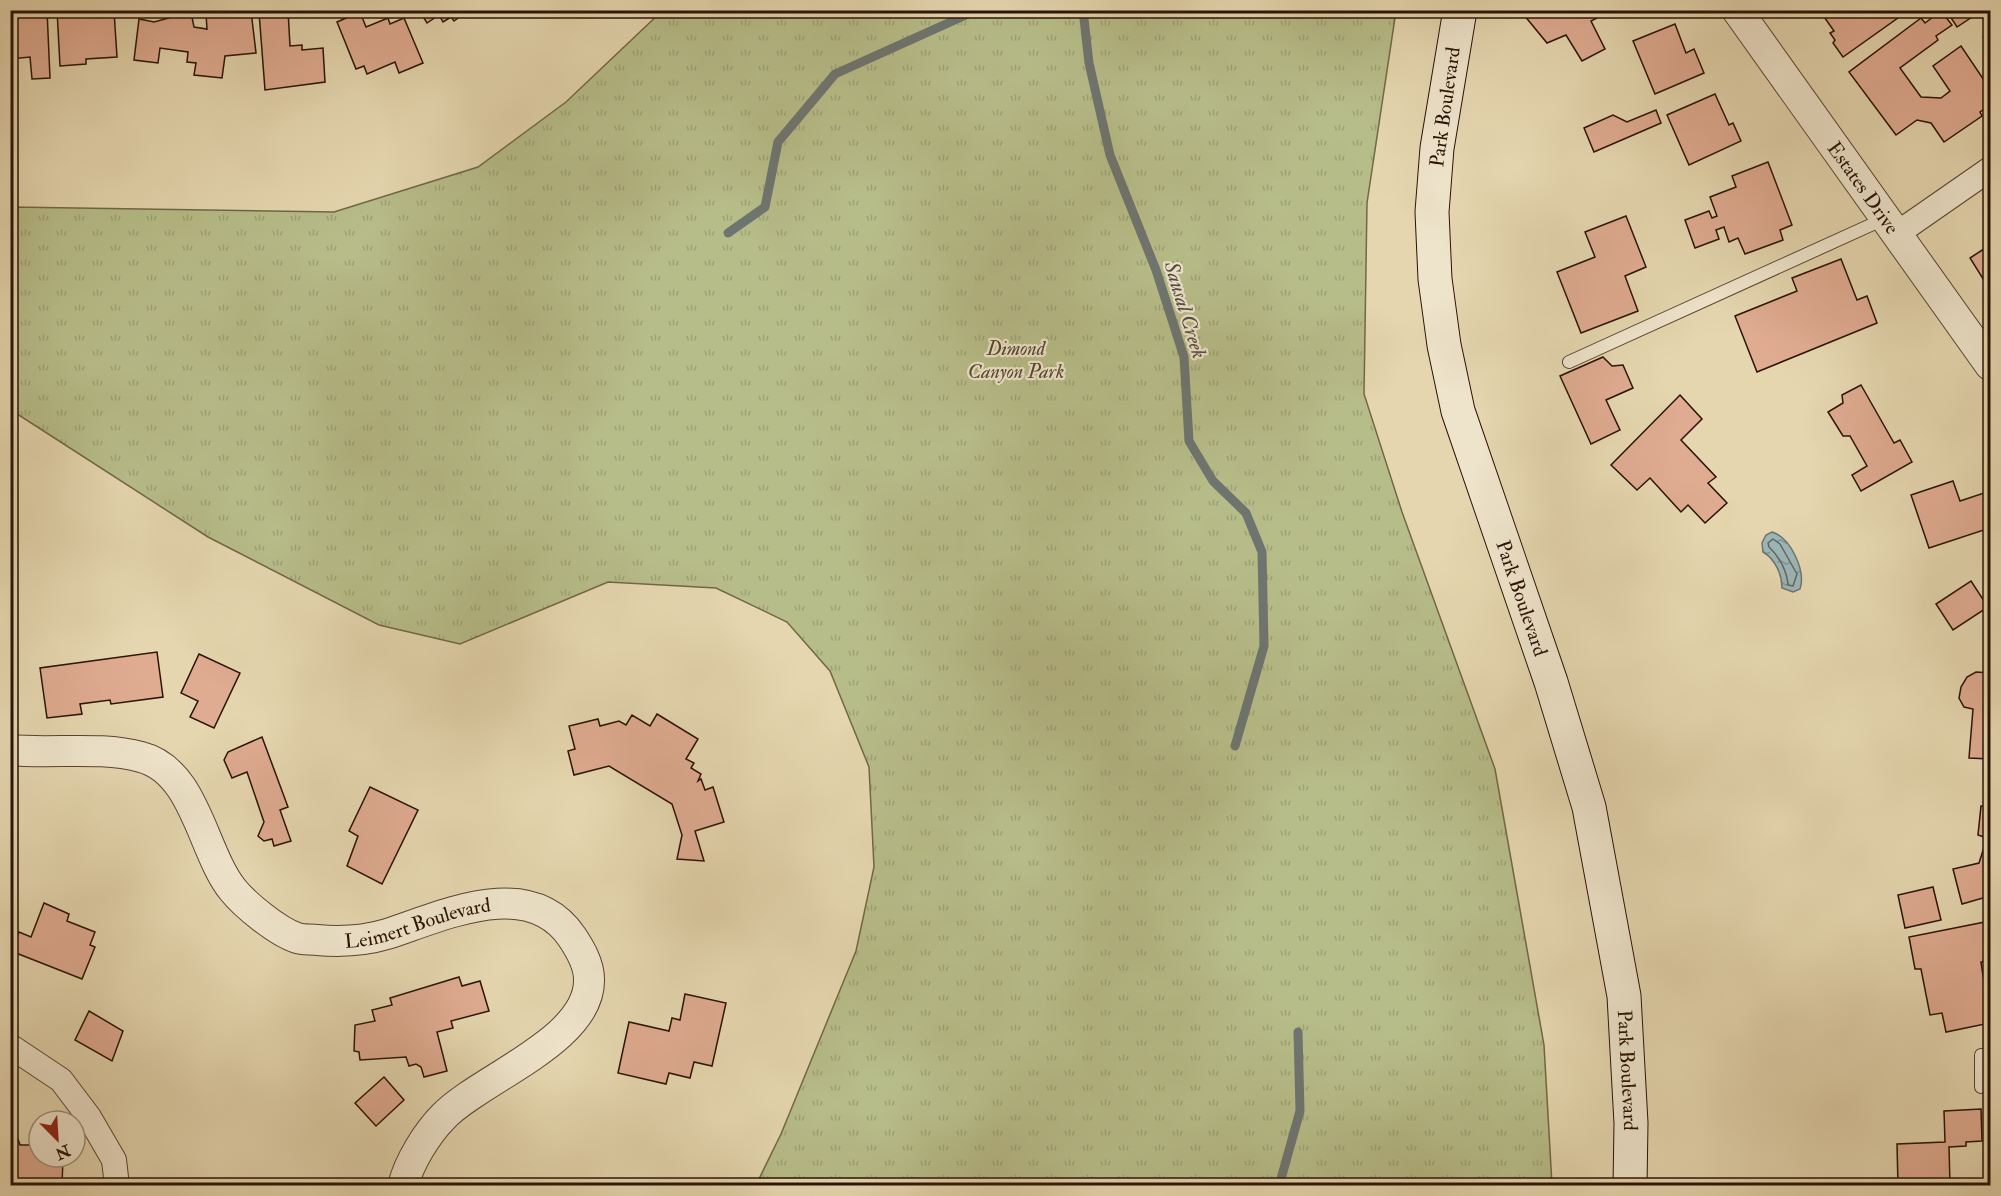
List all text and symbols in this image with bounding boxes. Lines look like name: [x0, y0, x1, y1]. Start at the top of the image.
street label: Park Boulevard: [1424, 45, 1466, 169]
street label: Estates Drive: [1822, 136, 1905, 239]
water label: Sausal Creek: [1157, 257, 1213, 362]
park label: Dimond Canyon Park: [968, 336, 1064, 384]
street label: Park Boulevard: [1491, 537, 1554, 660]
street label: Leimert Boulevard: [344, 892, 492, 953]
street label: Park Boulevard: [1612, 1009, 1644, 1131]
north arrow: [27, 1109, 87, 1169]
text: N: [51, 1139, 74, 1164]

